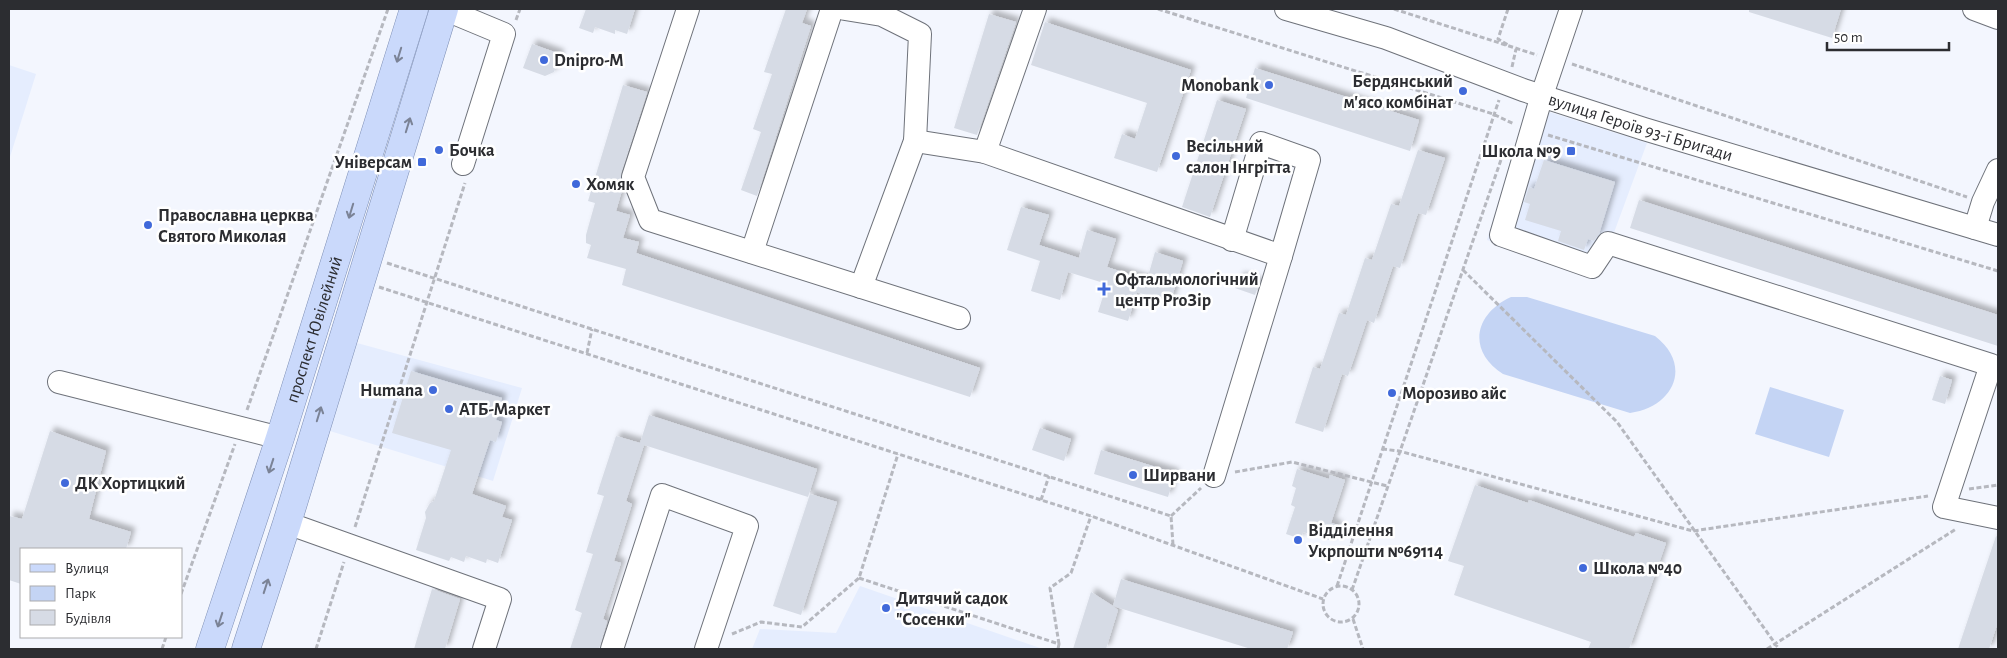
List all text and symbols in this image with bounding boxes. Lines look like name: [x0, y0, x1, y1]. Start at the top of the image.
scale bar: [1827, 20, 1950, 52]
text: 50 m: [1834, 30, 1863, 45]
one-way arrow: [394, 47, 404, 63]
place label: Dnipro-M: [554, 52, 624, 70]
marker: Dnipro-M: [538, 54, 550, 66]
place label: Бердянський м'ясо комбінат: [1343, 73, 1454, 112]
place label: Monobank: [1181, 77, 1259, 95]
marker: Monobank: [1263, 79, 1275, 91]
marker: Бердянський м'ясо комбінат: [1457, 85, 1469, 97]
street label: вулиця Героїв 93-ї Бригади: [1546, 91, 1735, 165]
one-way arrow: [404, 118, 413, 133]
place label: Весільний салон Інгрітта: [1186, 138, 1291, 177]
place label: Бочка: [449, 142, 495, 160]
place label: Школа №9: [1482, 143, 1561, 161]
marker: Бочка: [433, 144, 445, 156]
marker: Школа №9: [1565, 145, 1577, 157]
marker: Весільний салон Інгрітта: [1170, 150, 1182, 162]
place label: Універсам: [334, 154, 412, 172]
marker: Універсам: [416, 156, 428, 168]
place label: Хомяк: [586, 176, 635, 194]
marker: Хомяк: [570, 178, 582, 190]
one-way arrow: [346, 202, 356, 218]
place label: Православна церква Святого Миколая: [158, 207, 314, 246]
marker: Православна церква Святого Миколая: [142, 219, 154, 231]
street label: проспект Ювілейний: [284, 254, 346, 405]
place label: Офтальмологічний центр ProЗір: [1115, 271, 1259, 310]
marker: Офтальмологічний центр ProЗір: [1097, 282, 1111, 296]
place label: Humana: [360, 382, 423, 400]
marker: Humana: [427, 384, 439, 396]
place label: Морозиво айс: [1402, 385, 1506, 403]
marker: Морозиво айс: [1386, 387, 1398, 399]
place label: АТБ-Маркет: [459, 401, 551, 419]
marker: АТБ-Маркет: [443, 403, 455, 415]
one-way arrow: [315, 407, 325, 423]
one-way arrow: [266, 457, 275, 473]
place label: Ширвани: [1143, 467, 1216, 485]
marker: Ширвани: [1127, 469, 1139, 481]
place label: ДК Хортицкий: [75, 475, 185, 493]
marker: ДК Хортицкий: [59, 477, 71, 489]
place label: Відділення Укрпошти №69114: [1308, 522, 1443, 561]
marker: Відділення Укрпошти №69114: [1292, 534, 1304, 546]
legend: [20, 548, 182, 638]
place label: Школа №40: [1593, 560, 1682, 578]
text: Вулиця: [65, 561, 109, 576]
marker: Школа №40: [1577, 562, 1589, 574]
one-way arrow: [262, 579, 272, 595]
text: Парк: [65, 586, 96, 601]
place label: Дитячий садок "Сосенки": [896, 590, 1008, 629]
marker: Дитячий садок "Сосенки": [880, 602, 892, 614]
text: Будівля: [65, 611, 111, 626]
one-way arrow: [215, 612, 224, 627]

